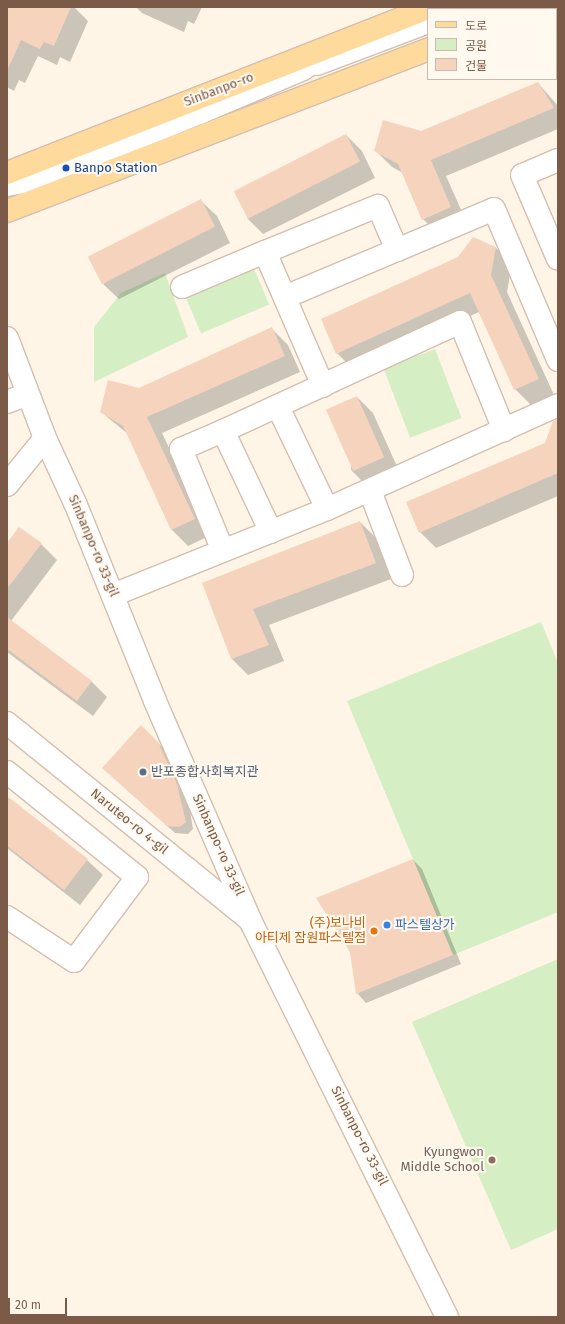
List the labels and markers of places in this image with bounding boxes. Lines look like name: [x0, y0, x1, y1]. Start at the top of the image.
place label: Banpo Station: [74, 160, 158, 176]
marker: Banpo Station: [61, 163, 71, 173]
place label: 반포종합사회복지관: [151, 764, 259, 780]
marker: 반포종합사회복지관: [138, 767, 148, 777]
place label: (주)보나비 아티제 잠원파스텔점: [255, 916, 366, 947]
place label: 파스텔상가: [395, 917, 455, 933]
marker: 파스텔상가: [382, 920, 392, 930]
marker: (주)보나비 아티제 잠원파스텔점: [369, 926, 379, 936]
place label: Kyungwon Middle School: [400, 1145, 484, 1176]
marker: Kyungwon Middle School: [487, 1155, 497, 1165]

